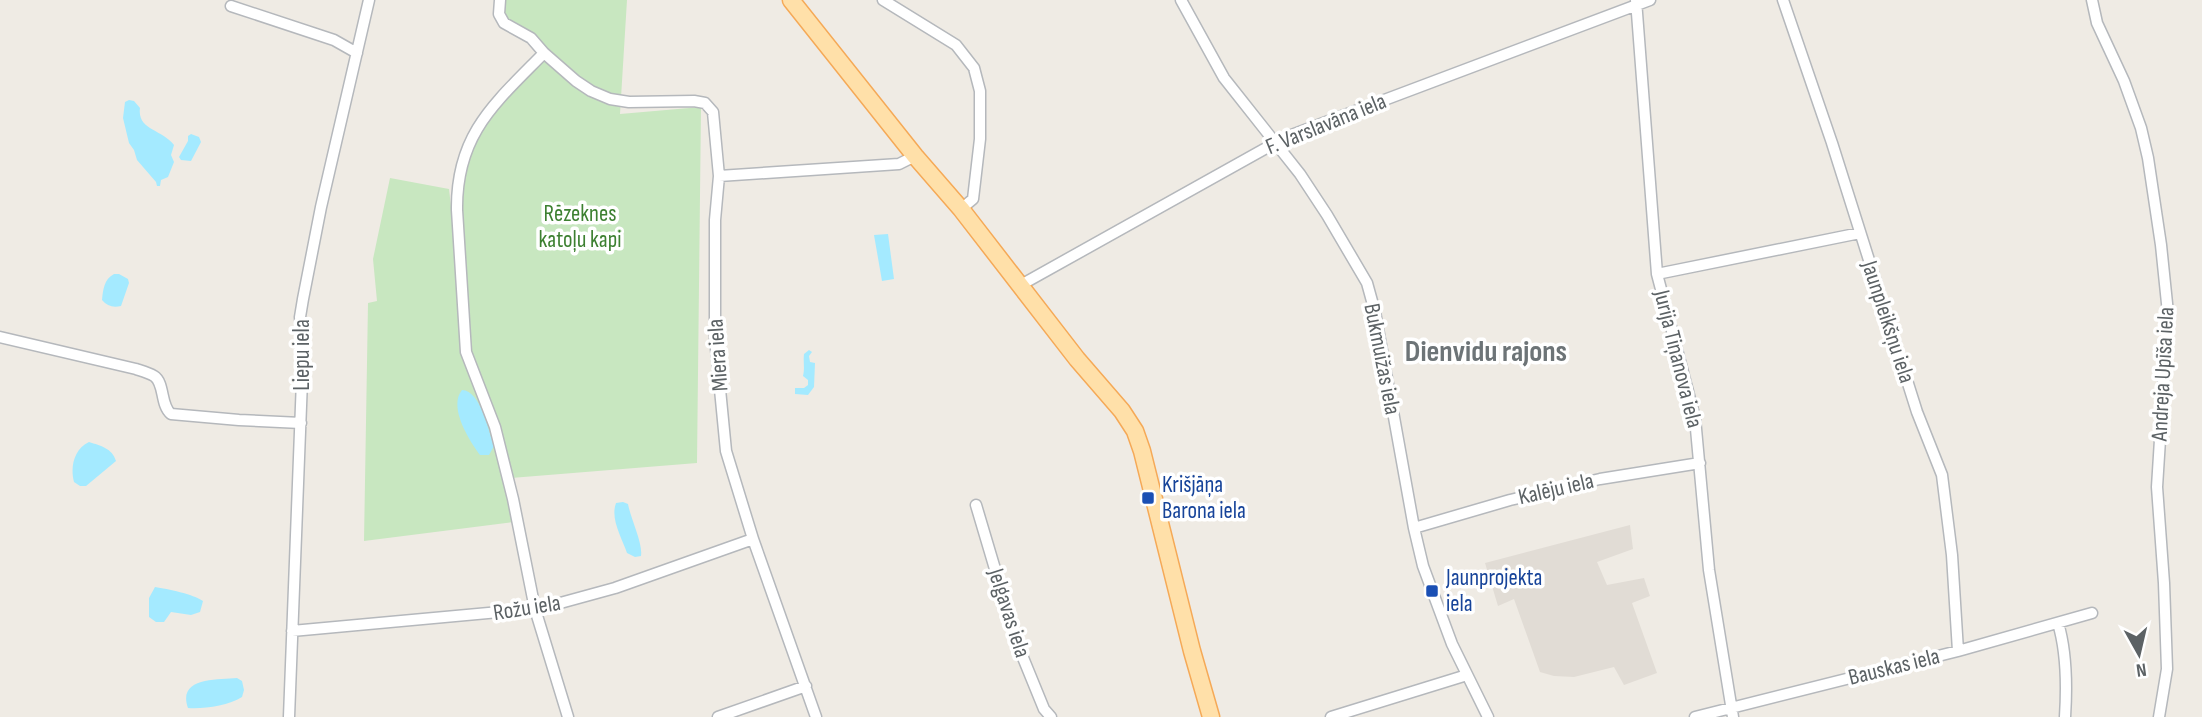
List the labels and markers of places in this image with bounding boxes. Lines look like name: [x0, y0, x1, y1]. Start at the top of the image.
place label: Krišjāņa Barona iela: [1162, 471, 1246, 525]
marker: Krišjāņa Barona iela: [1140, 490, 1156, 506]
place label: Jaunprojekta iela: [1445, 564, 1542, 618]
marker: Jaunprojekta iela: [1424, 583, 1440, 599]

